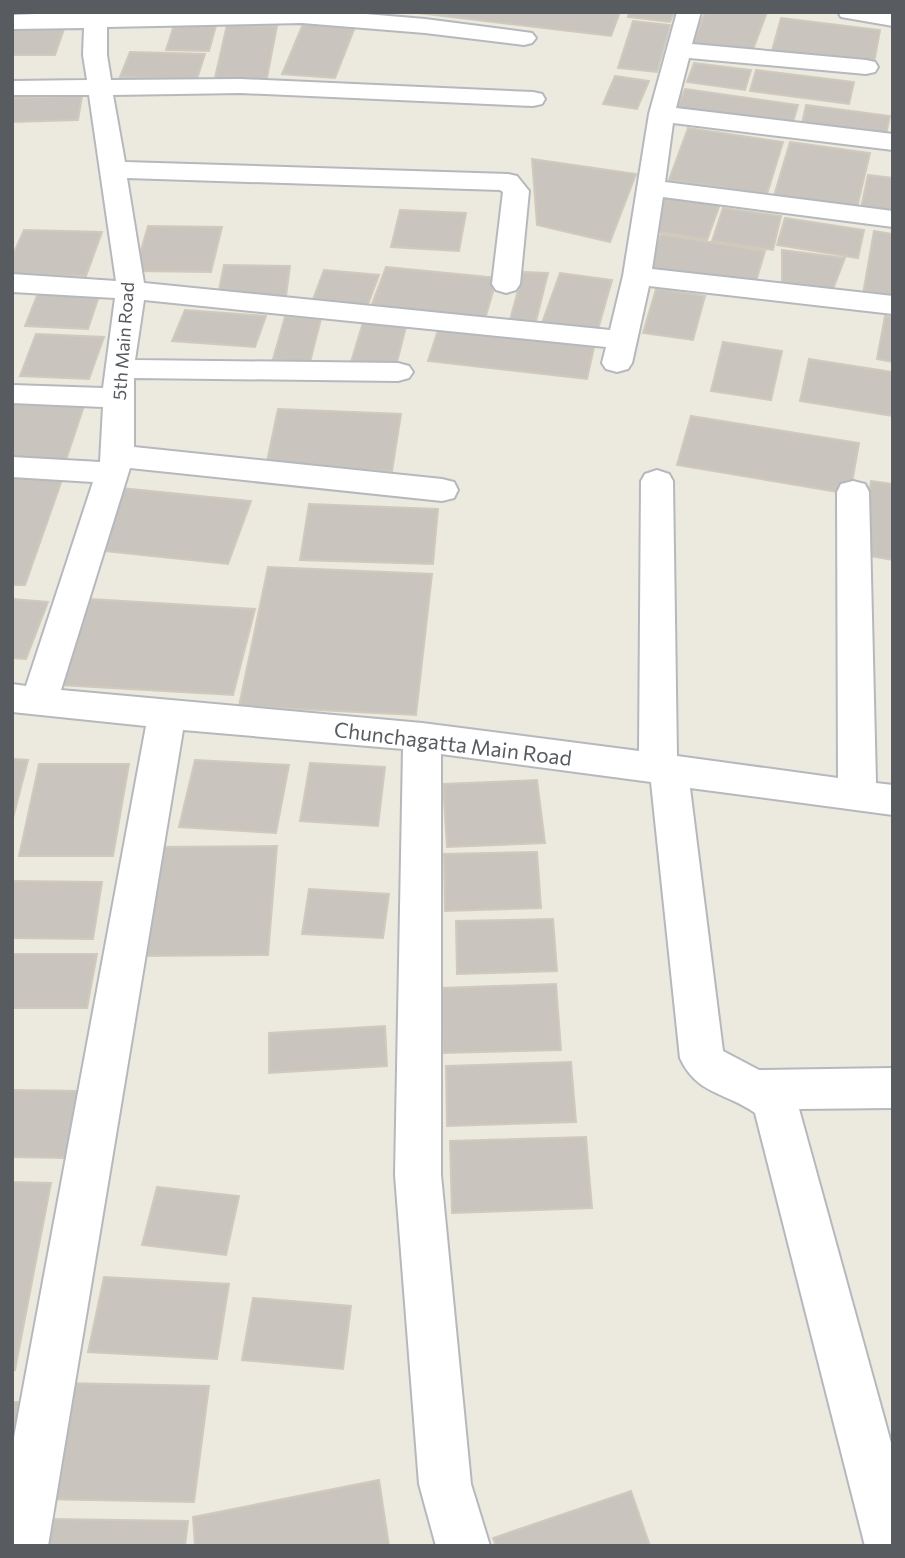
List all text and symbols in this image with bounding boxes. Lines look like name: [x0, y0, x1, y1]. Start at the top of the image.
street label: 5th Main Road: [108, 281, 138, 401]
street label: Chunchagatta Main Road: [333, 716, 573, 770]

